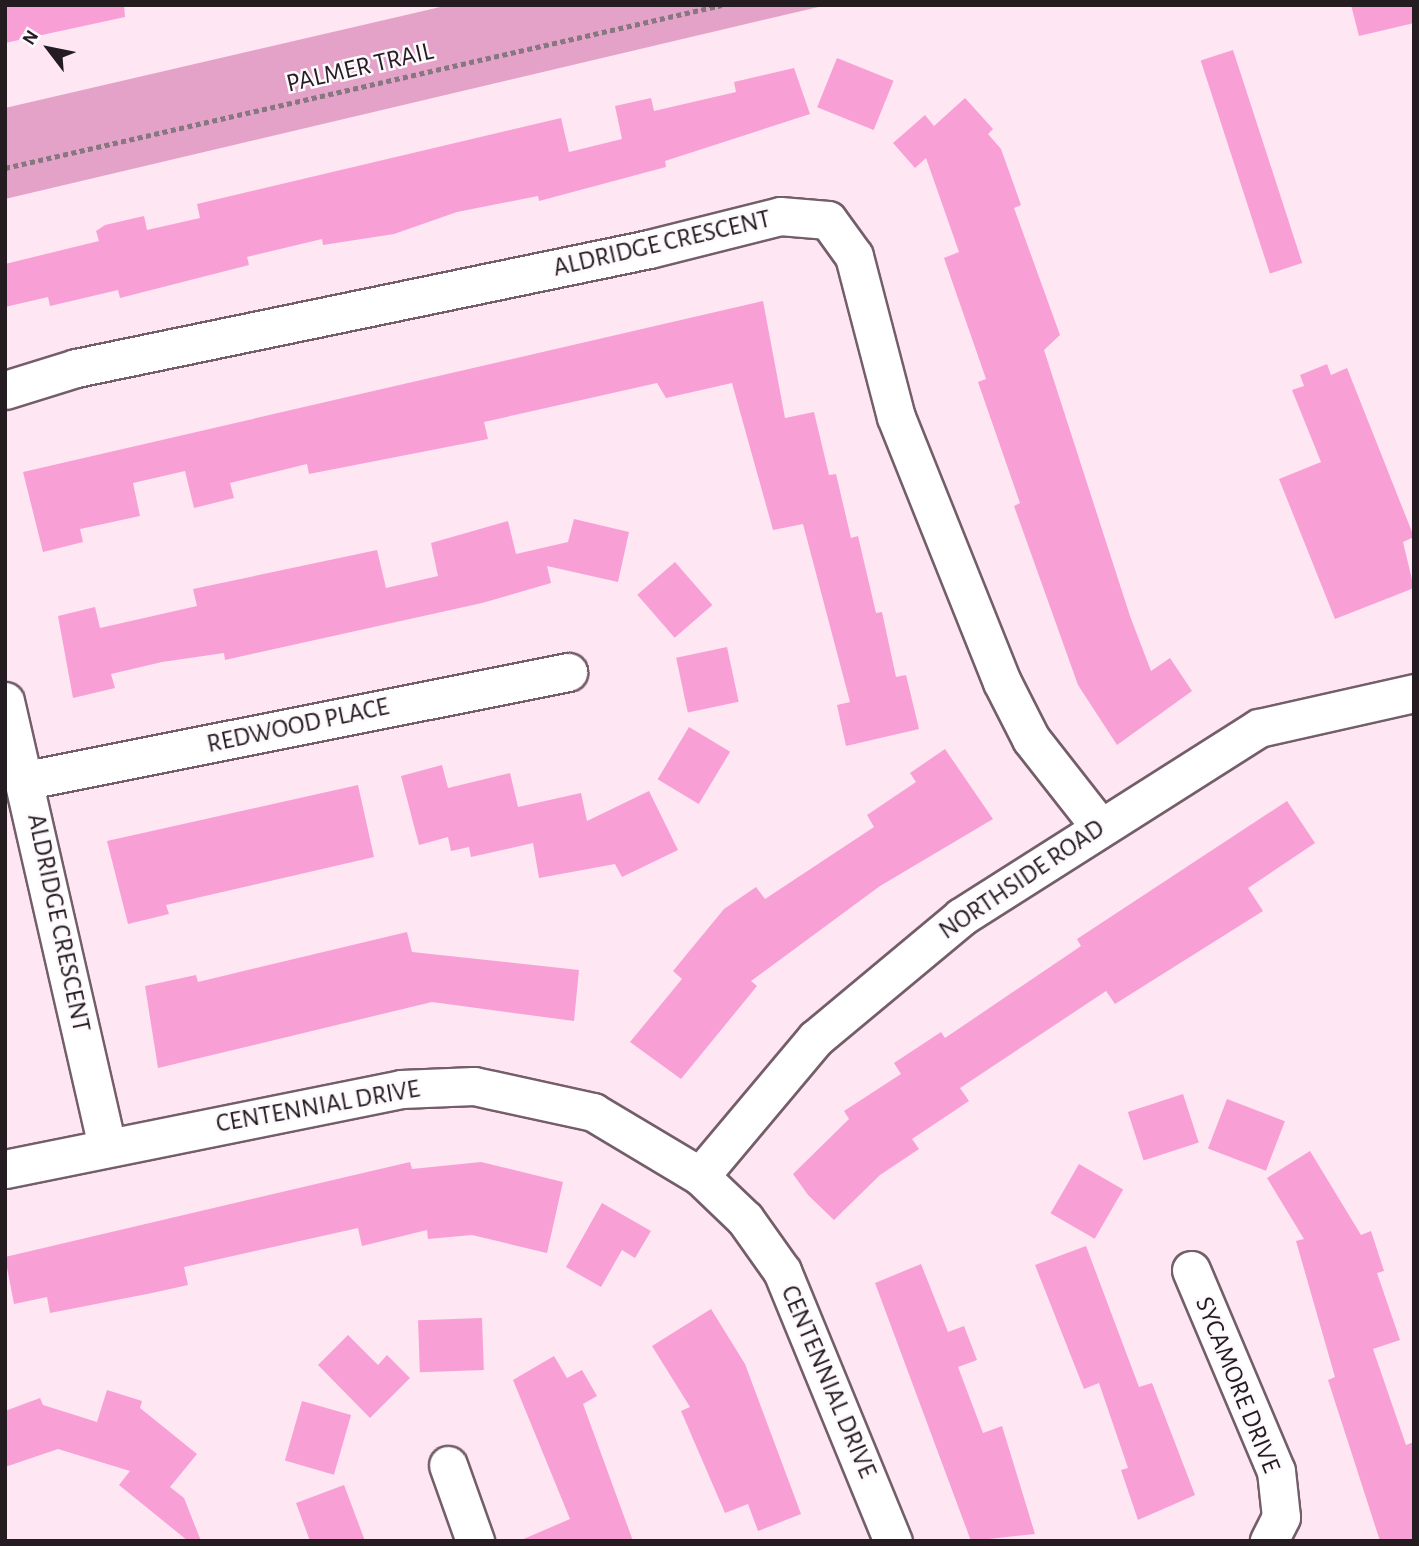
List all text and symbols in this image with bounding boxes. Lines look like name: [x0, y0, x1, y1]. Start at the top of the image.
north arrow: [14, 14, 84, 84]
text: N: [19, 27, 42, 48]
street label: PALMER TRAIL: [284, 36, 436, 100]
street label: ALDRIDGE CRESCENT: [550, 204, 774, 284]
street label: REDWOOD PLACE: [204, 691, 392, 761]
street label: ALDRIDGE CRESCENT: [20, 811, 96, 1035]
street label: NORTHSIDE ROAD: [933, 813, 1111, 947]
street label: CENTENNIAL DRIVE: [214, 1074, 422, 1140]
street label: CENTENNIAL DRIVE: [773, 1281, 883, 1483]
street label: SYCAMORE DRIVE: [1188, 1293, 1286, 1477]

